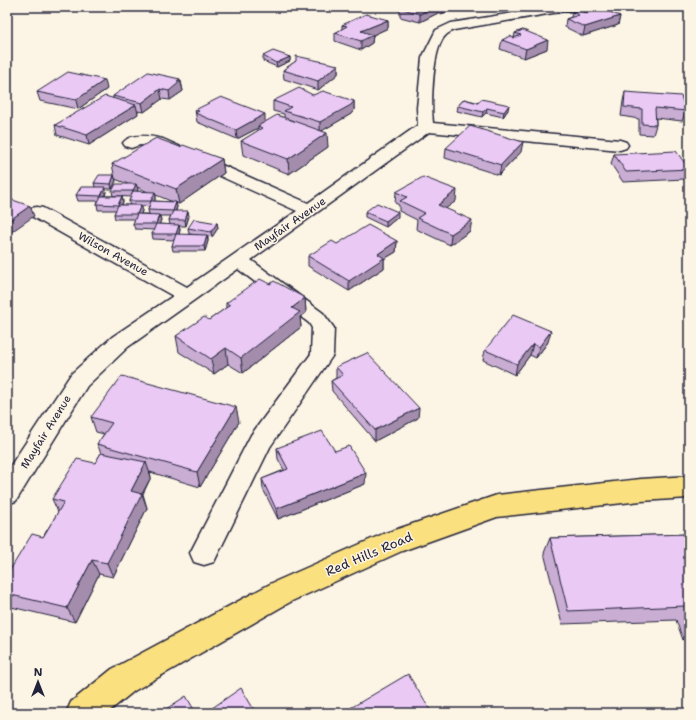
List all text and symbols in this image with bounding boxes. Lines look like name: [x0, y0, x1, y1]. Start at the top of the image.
street label: Mayfair Avenue: [251, 194, 329, 254]
street label: Wilson Avenue: [75, 229, 151, 279]
street label: Mayfair Avenue: [17, 392, 75, 472]
street label: Red Hills Road: [323, 528, 415, 580]
north arrow: [18, 662, 58, 702]
text: N: [34, 665, 43, 680]

